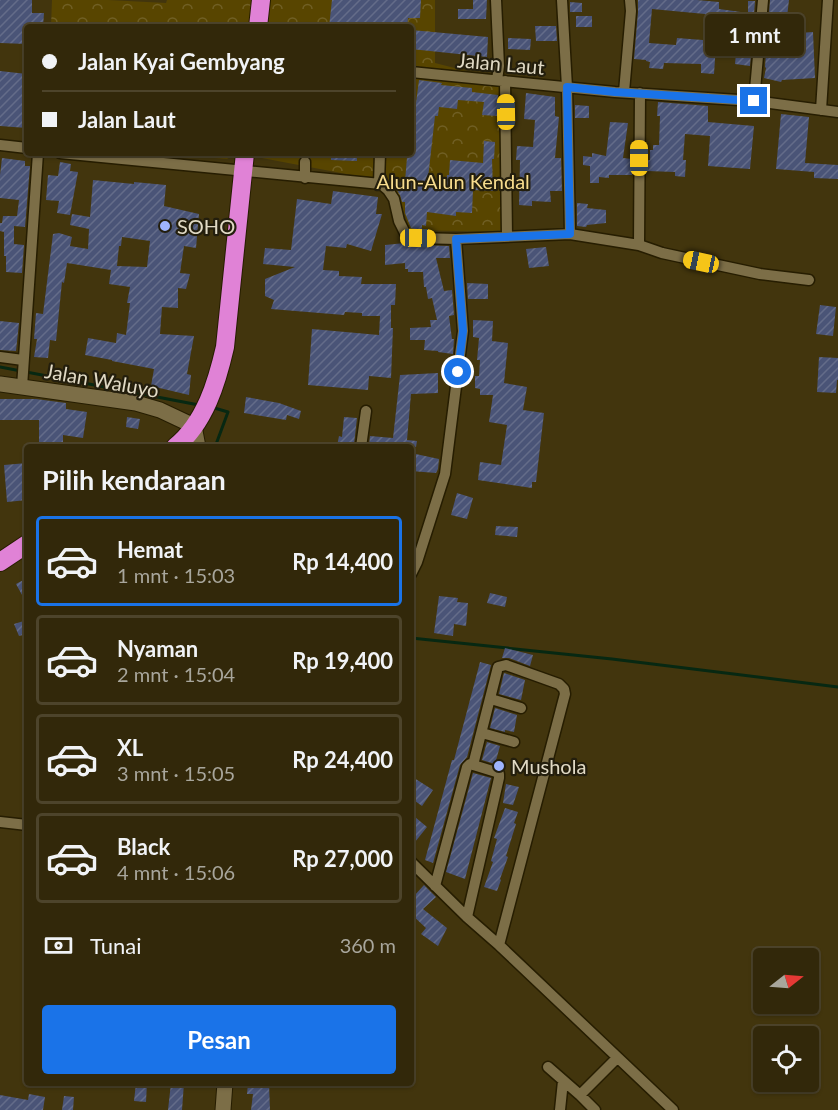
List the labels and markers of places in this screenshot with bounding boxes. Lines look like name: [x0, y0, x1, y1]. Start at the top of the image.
place label: SOHO: [177, 214, 235, 238]
marker: SOHO: [158, 219, 172, 233]
place label: Mushola: [511, 754, 586, 778]
marker: Mushola: [492, 759, 506, 773]

